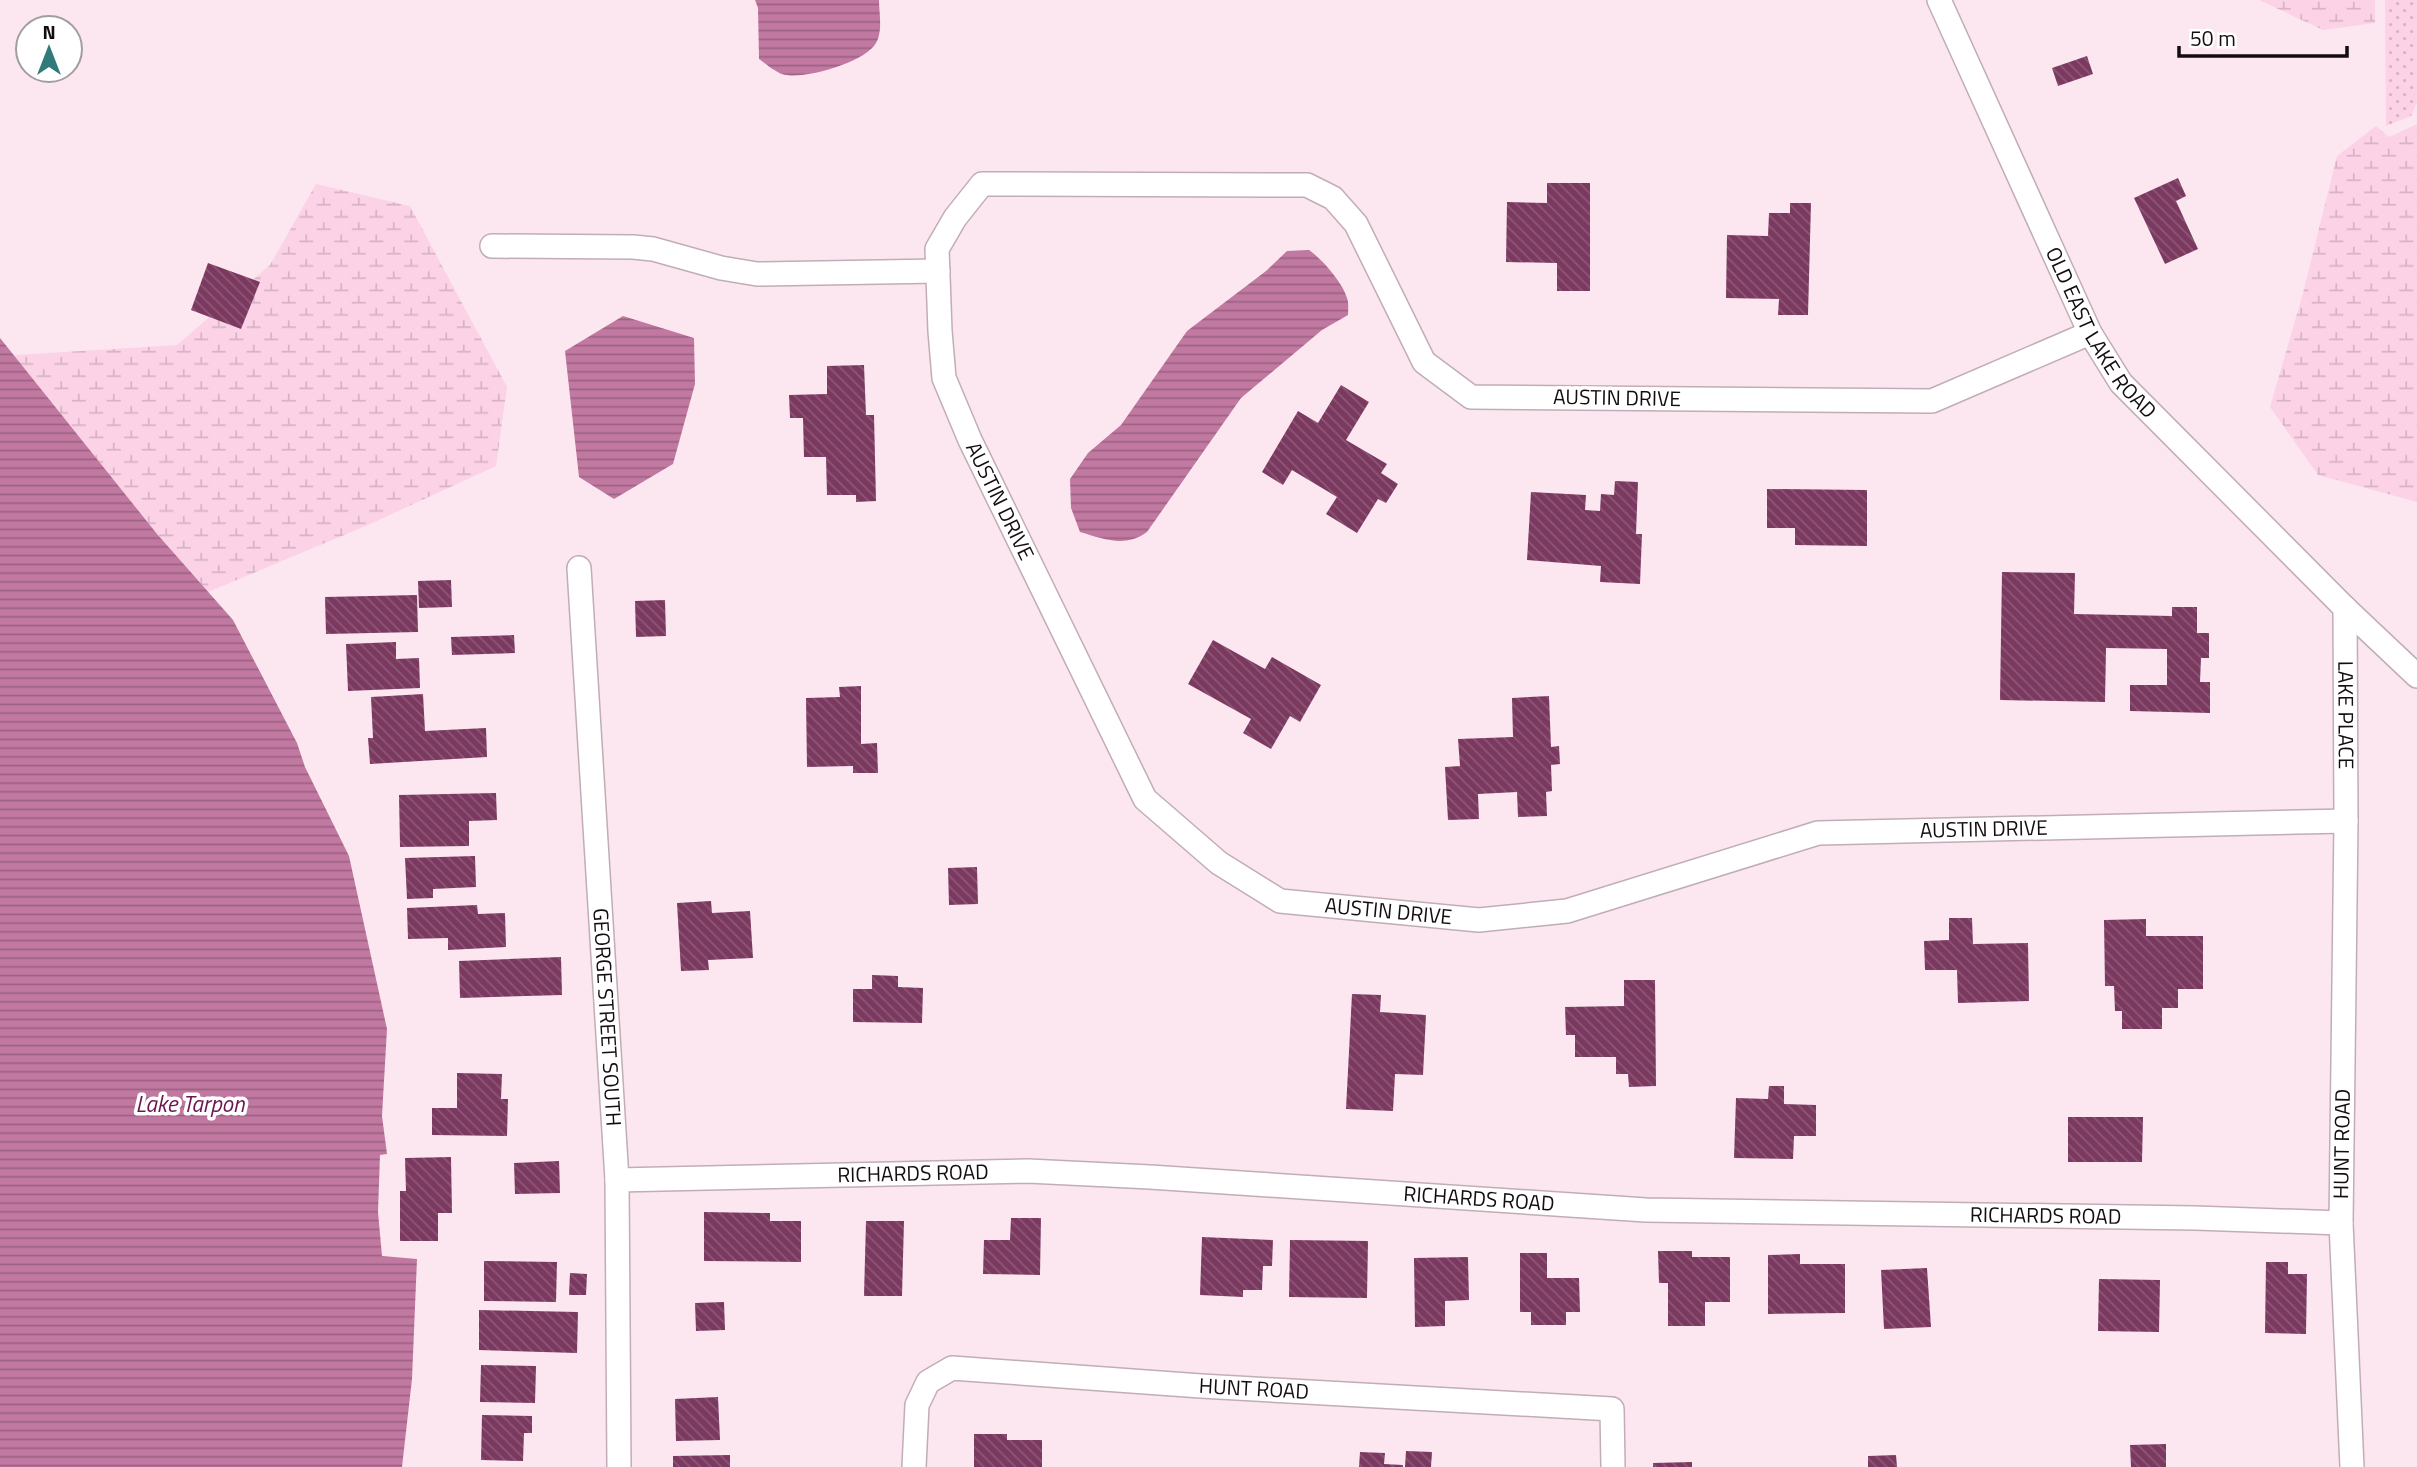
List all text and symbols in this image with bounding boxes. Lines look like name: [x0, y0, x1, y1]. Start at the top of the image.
north arrow: [14, 14, 84, 84]
scale bar: [2179, 14, 2347, 58]
text: N: [42, 17, 56, 46]
text: 50 m: [2190, 22, 2236, 54]
street label: OLD EAST LAKE ROAD: [2038, 241, 2165, 425]
street label: AUSTIN DRIVE: [1553, 380, 1681, 414]
street label: AUSTIN DRIVE: [958, 436, 1043, 565]
street label: LAKE PLACE: [2330, 661, 2363, 769]
street label: AUSTIN DRIVE: [1919, 811, 2048, 846]
street label: AUSTIN DRIVE: [1323, 888, 1454, 932]
street label: GEORGE STREET SOUTH: [585, 907, 631, 1127]
water label: Lake Tarpon: [136, 1086, 245, 1121]
street label: HUNT ROAD: [2324, 1089, 2358, 1199]
street label: RICHARDS ROAD: [837, 1155, 989, 1190]
street label: RICHARDS ROAD: [1403, 1177, 1556, 1219]
street label: RICHARDS ROAD: [1970, 1198, 2122, 1232]
street label: HUNT ROAD: [1198, 1369, 1310, 1407]

